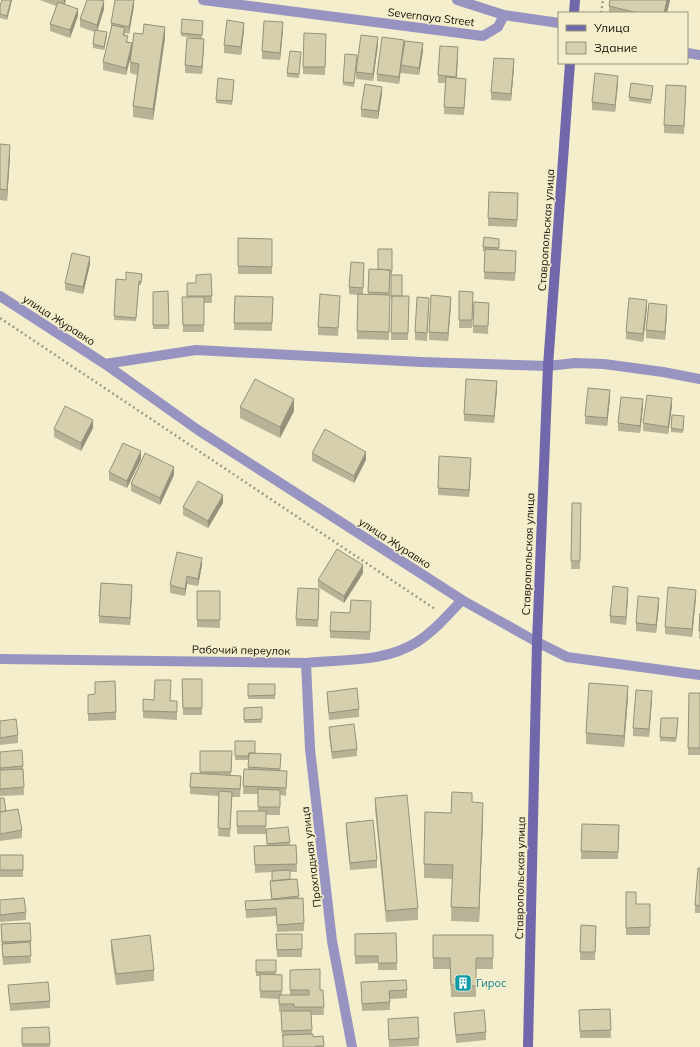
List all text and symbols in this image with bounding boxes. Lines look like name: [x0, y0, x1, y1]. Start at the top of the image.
street label: Severnaya Street: [387, 5, 475, 29]
legend: [558, 12, 688, 64]
text: Улица: [593, 20, 630, 35]
text: Здание: [594, 40, 638, 55]
street label: Ставропольская улица: [535, 168, 557, 292]
street label: улица Журавко: [20, 291, 98, 349]
street label: Ставропольская улица: [519, 492, 537, 616]
street label: улица Журавко: [356, 514, 434, 572]
street label: Рабочий переулок: [192, 642, 290, 658]
street label: Прохладная улица: [298, 806, 324, 908]
street label: Ставропольская улица: [512, 816, 528, 940]
building icon: Гирос: [453, 973, 473, 993]
place label: Гирос: [476, 976, 507, 990]

